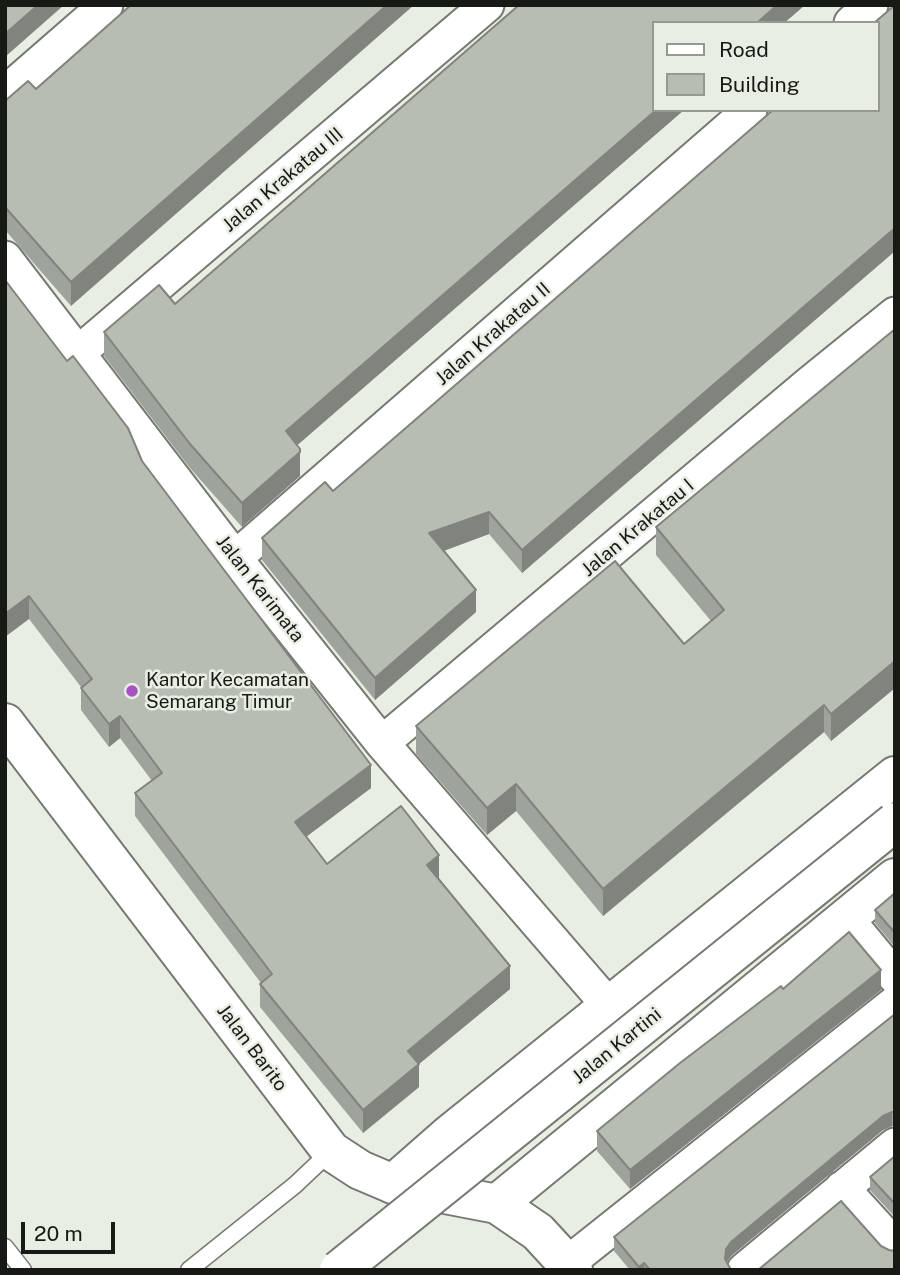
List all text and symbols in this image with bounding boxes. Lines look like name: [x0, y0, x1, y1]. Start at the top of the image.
legend: [652, 21, 879, 112]
text: Road: [719, 37, 769, 62]
text: Building: [719, 72, 800, 97]
street label: Jalan Krakatau III: [218, 123, 348, 237]
street label: Jalan Krakatau II: [431, 278, 555, 390]
street label: Jalan Krakatau I: [577, 474, 699, 582]
street label: Jalan Karimata: [211, 531, 309, 647]
place label: Kantor Kecamatan Semarang Timur: [146, 669, 309, 713]
marker: Kantor Kecamatan Semarang Timur: [124, 683, 140, 699]
street label: Jalan Barito: [212, 1000, 292, 1096]
street label: Jalan Kartini: [568, 1003, 666, 1089]
scale bar: [24, 1208, 119, 1252]
text: 20 m: [34, 1221, 83, 1246]

